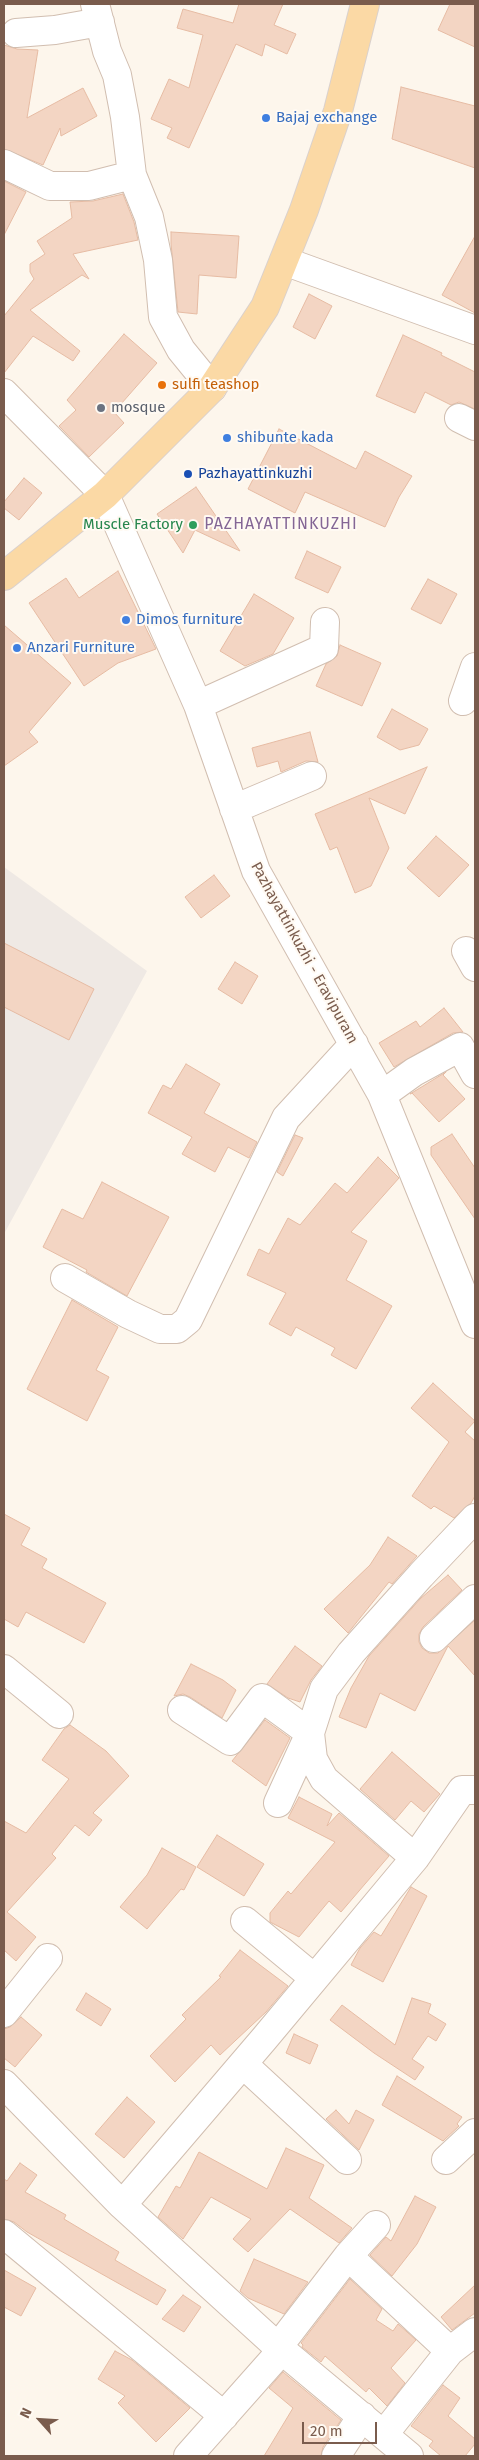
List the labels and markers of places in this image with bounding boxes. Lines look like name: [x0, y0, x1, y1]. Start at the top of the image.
place label: Bajaj exchange: [276, 109, 377, 127]
marker: Bajaj exchange: [260, 112, 272, 124]
place label: sulfi teashop: [172, 376, 259, 394]
marker: sulfi teashop: [156, 379, 168, 391]
place label: mosque: [111, 399, 165, 417]
marker: mosque: [95, 402, 107, 414]
place label: shibunte kada: [237, 429, 334, 447]
marker: shibunte kada: [221, 432, 233, 444]
place label: Pazhayattinkuzhi: [198, 465, 312, 483]
marker: Pazhayattinkuzhi: [182, 468, 194, 480]
place label: Muscle Factory: [83, 516, 183, 534]
marker: Muscle Factory: [187, 519, 199, 531]
place label: Dimos furniture: [136, 611, 243, 629]
marker: Dimos furniture: [120, 614, 132, 626]
place label: Anzari Furniture: [27, 639, 135, 657]
marker: Anzari Furniture: [11, 642, 23, 654]

